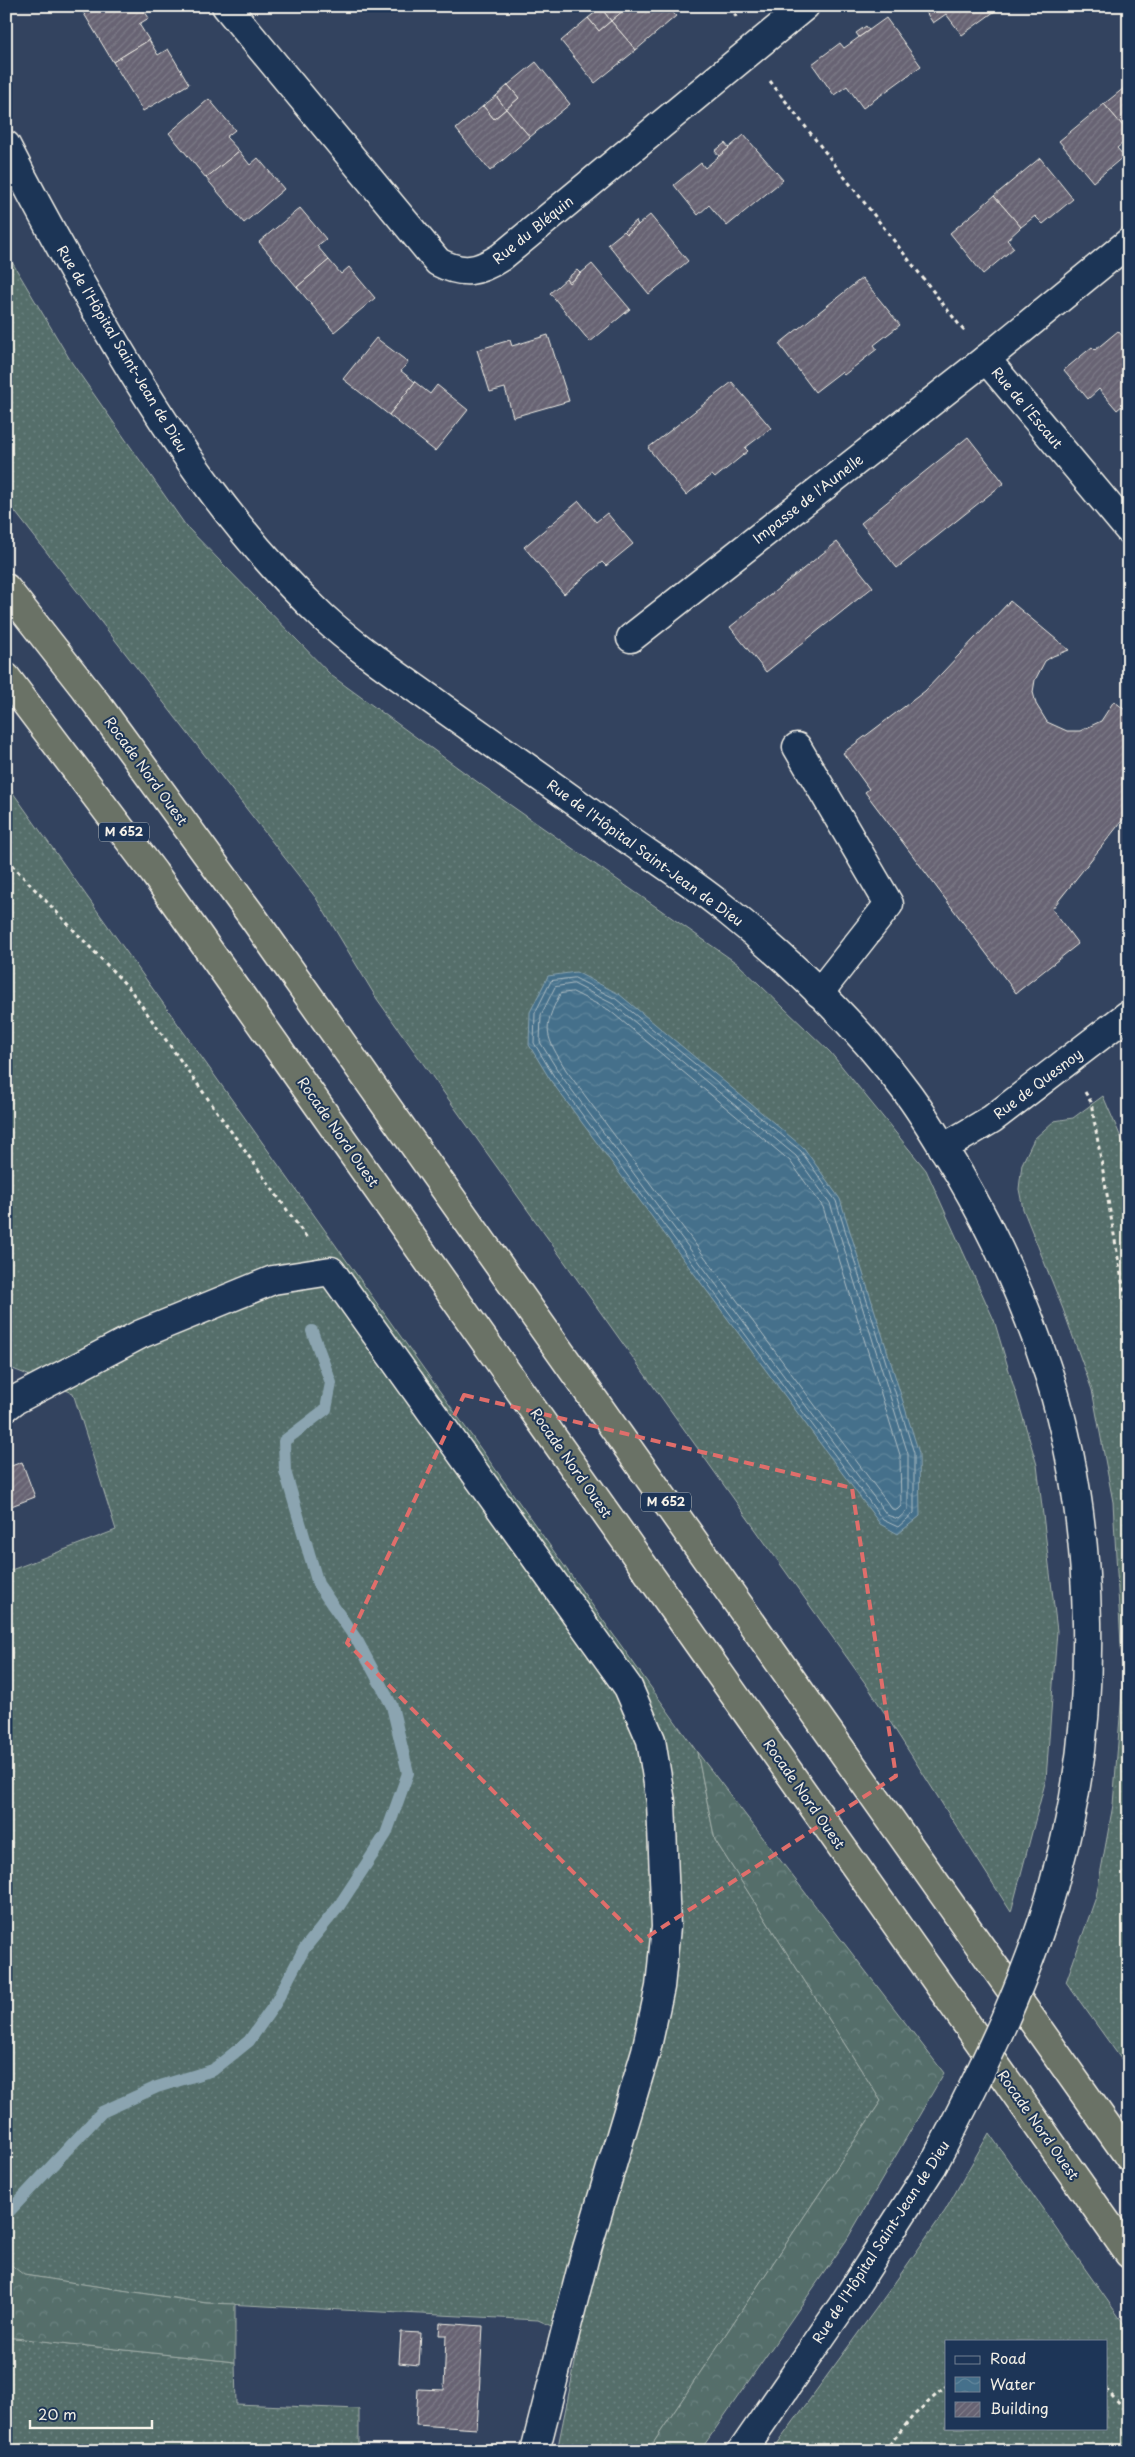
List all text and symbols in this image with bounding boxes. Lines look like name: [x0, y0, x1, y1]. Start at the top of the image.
street label: Rue du Bléquin: [488, 190, 578, 269]
street label: Rue de l'Hôpital Saint-Jean de Dieu: [52, 241, 193, 456]
street label: Rue de l'Escaut: [987, 362, 1068, 453]
street label: Impasse de l'Aunelle: [748, 449, 868, 548]
street label: Rocade Nord Ouest: [100, 712, 193, 830]
street label: Rue de l'Hôpital Saint-Jean de Dieu: [543, 774, 748, 931]
road number: M 652: [99, 822, 149, 842]
street label: Rue de Quesnoy: [989, 1043, 1087, 1124]
street label: Rocade Nord Ouest: [293, 1073, 384, 1191]
street label: Rocade Nord Ouest: [526, 1404, 617, 1522]
road number: M 652: [641, 1492, 691, 1511]
street label: Rocade Nord Ouest: [759, 1735, 850, 1853]
street label: Rocade Nord Ouest: [993, 2066, 1084, 2184]
street label: Rue de l'Hôpital Saint-Jean de Dieu: [807, 2136, 954, 2347]
legend: [945, 2340, 1108, 2430]
text: Road: [990, 2346, 1026, 2369]
text: Water: [990, 2372, 1035, 2395]
text: Building: [990, 2396, 1049, 2419]
scale bar: [30, 2397, 152, 2429]
text: 20 m: [38, 2402, 77, 2425]

